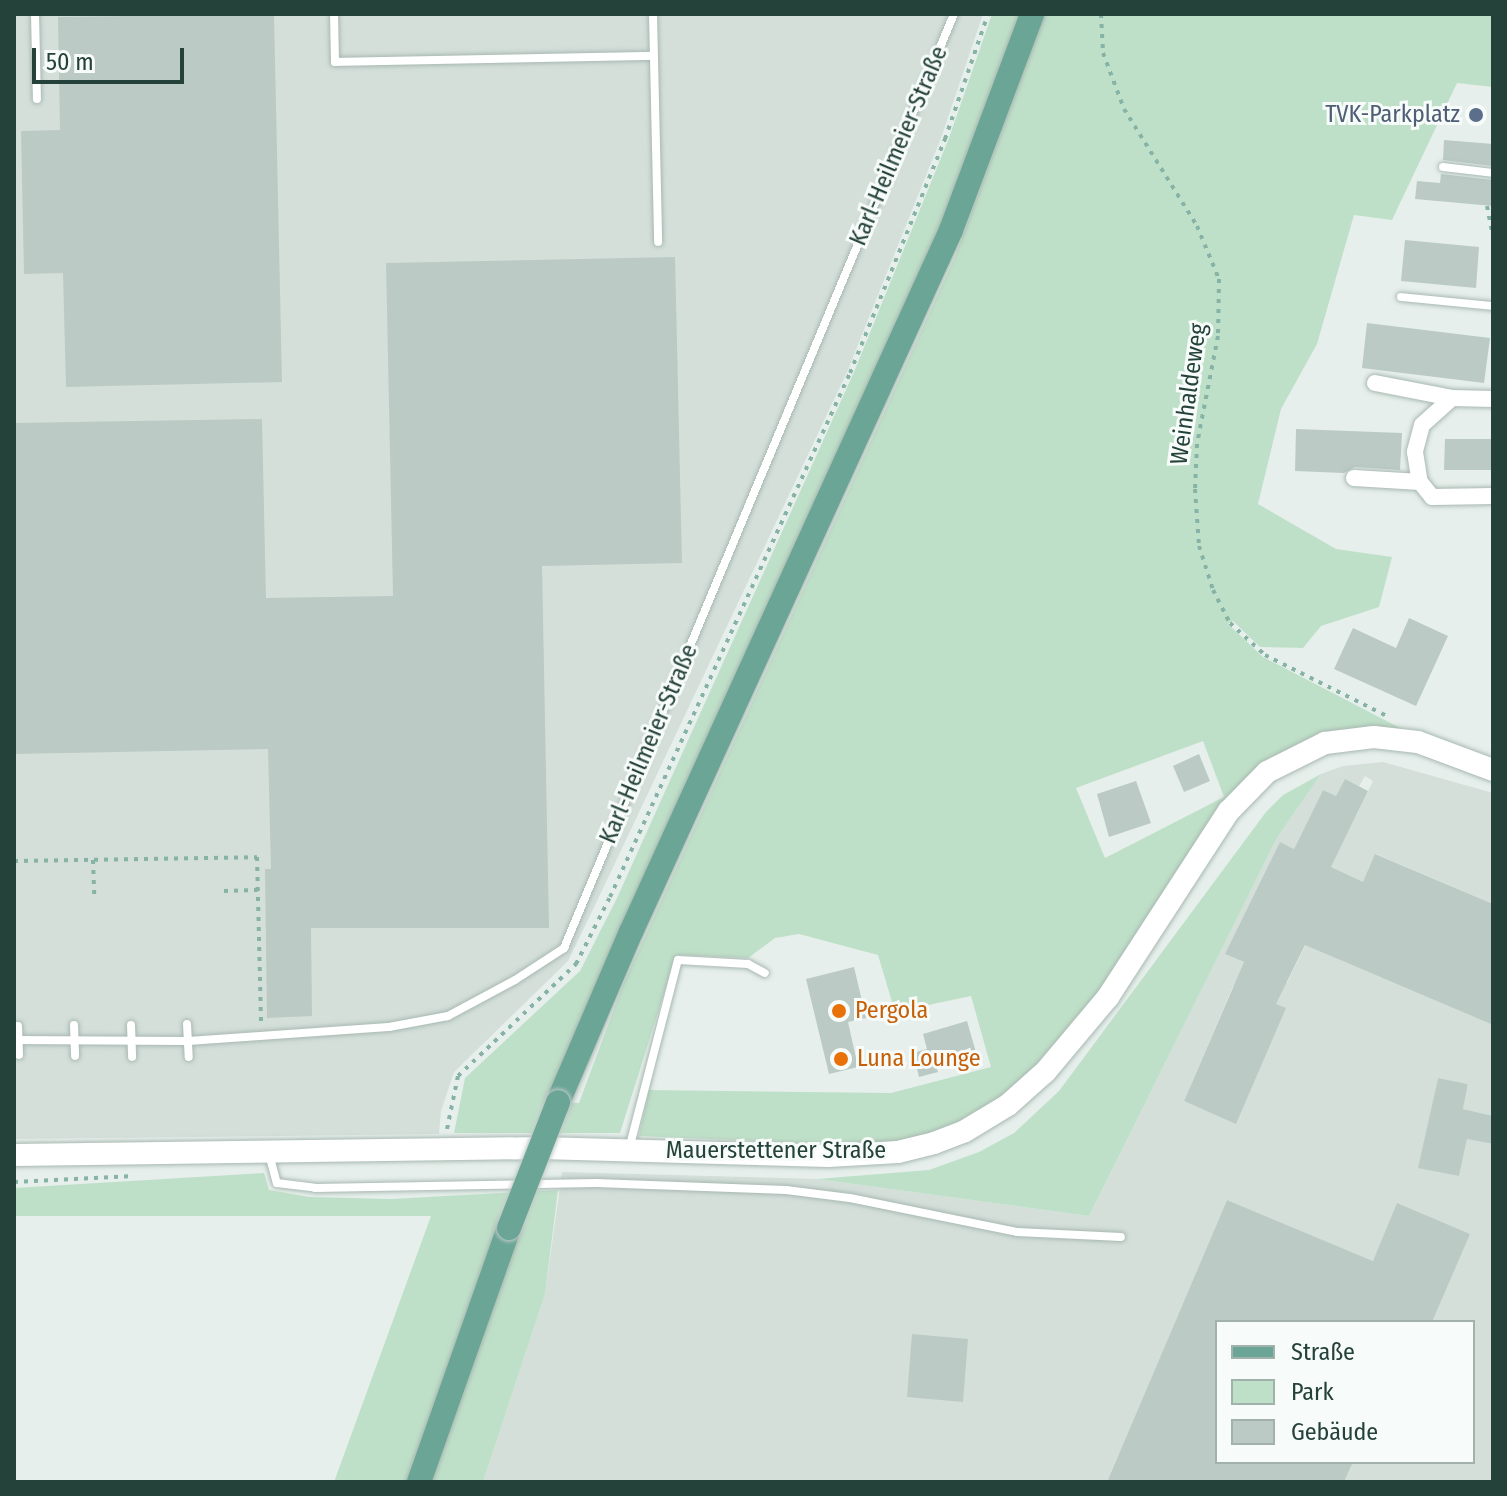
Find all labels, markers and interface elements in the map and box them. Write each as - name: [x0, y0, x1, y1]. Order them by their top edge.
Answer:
- scale bar: [36, 32, 188, 82]
- street label: Karl-Heilmeier-Straße: [844, 42, 954, 250]
- text: 50 m: [46, 48, 94, 76]
- place label: TVK-Parkplatz: [1325, 101, 1460, 129]
- marker: TVK-Parkplatz: [1467, 106, 1485, 124]
- street label: Weinhaldeweg: [1165, 322, 1213, 466]
- street label: Karl-Heilmeier-Straße: [594, 640, 704, 848]
- place label: Pergola: [855, 997, 928, 1025]
- marker: Pergola: [830, 1002, 848, 1020]
- place label: Luna Lounge: [857, 1045, 981, 1073]
- marker: Luna Lounge: [832, 1050, 850, 1068]
- street label: Mauerstettener Straße: [666, 1137, 886, 1165]
- legend: [1215, 1320, 1475, 1464]
- text: Straße: [1291, 1338, 1355, 1366]
- text: Park: [1291, 1378, 1334, 1406]
- text: Gebäude: [1291, 1418, 1378, 1446]

